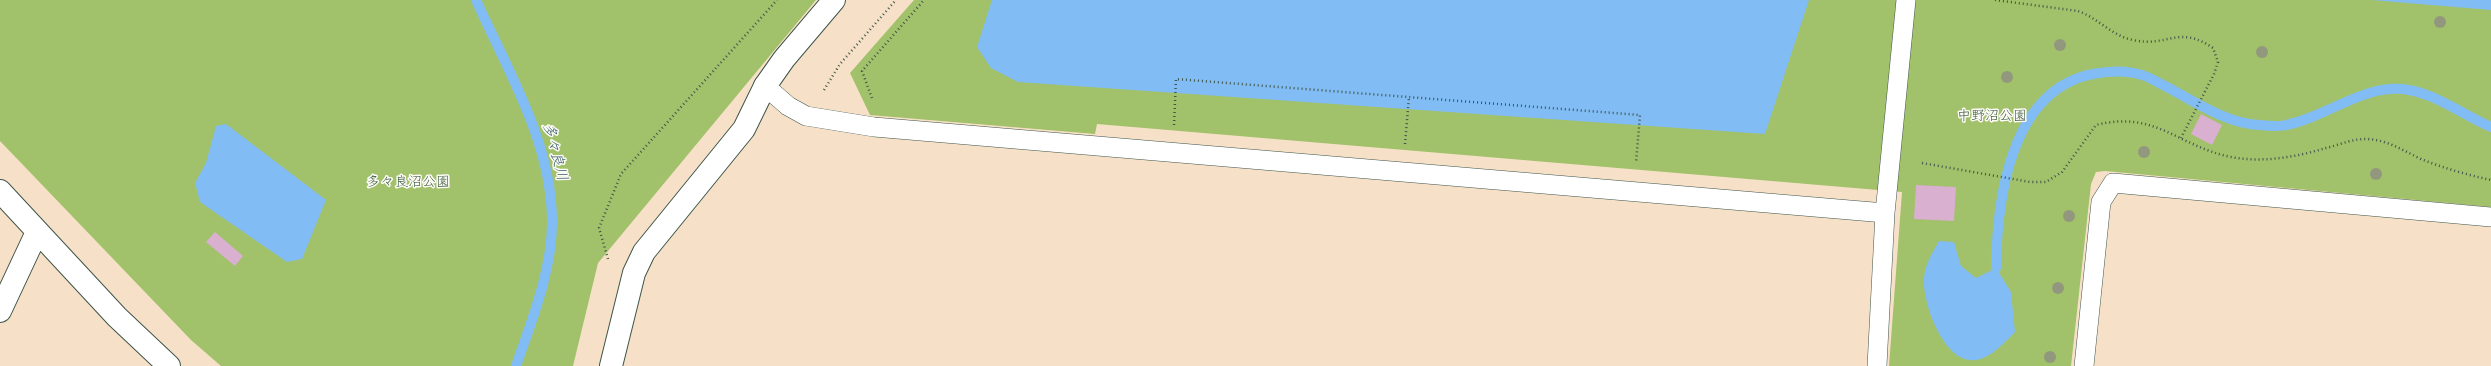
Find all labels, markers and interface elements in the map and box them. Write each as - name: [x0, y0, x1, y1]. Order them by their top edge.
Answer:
- park label: 中野沼公園: [1957, 109, 2027, 125]
- water label: 多々良川: [538, 121, 570, 183]
- park label: 多々良沼公園: [366, 175, 450, 191]

